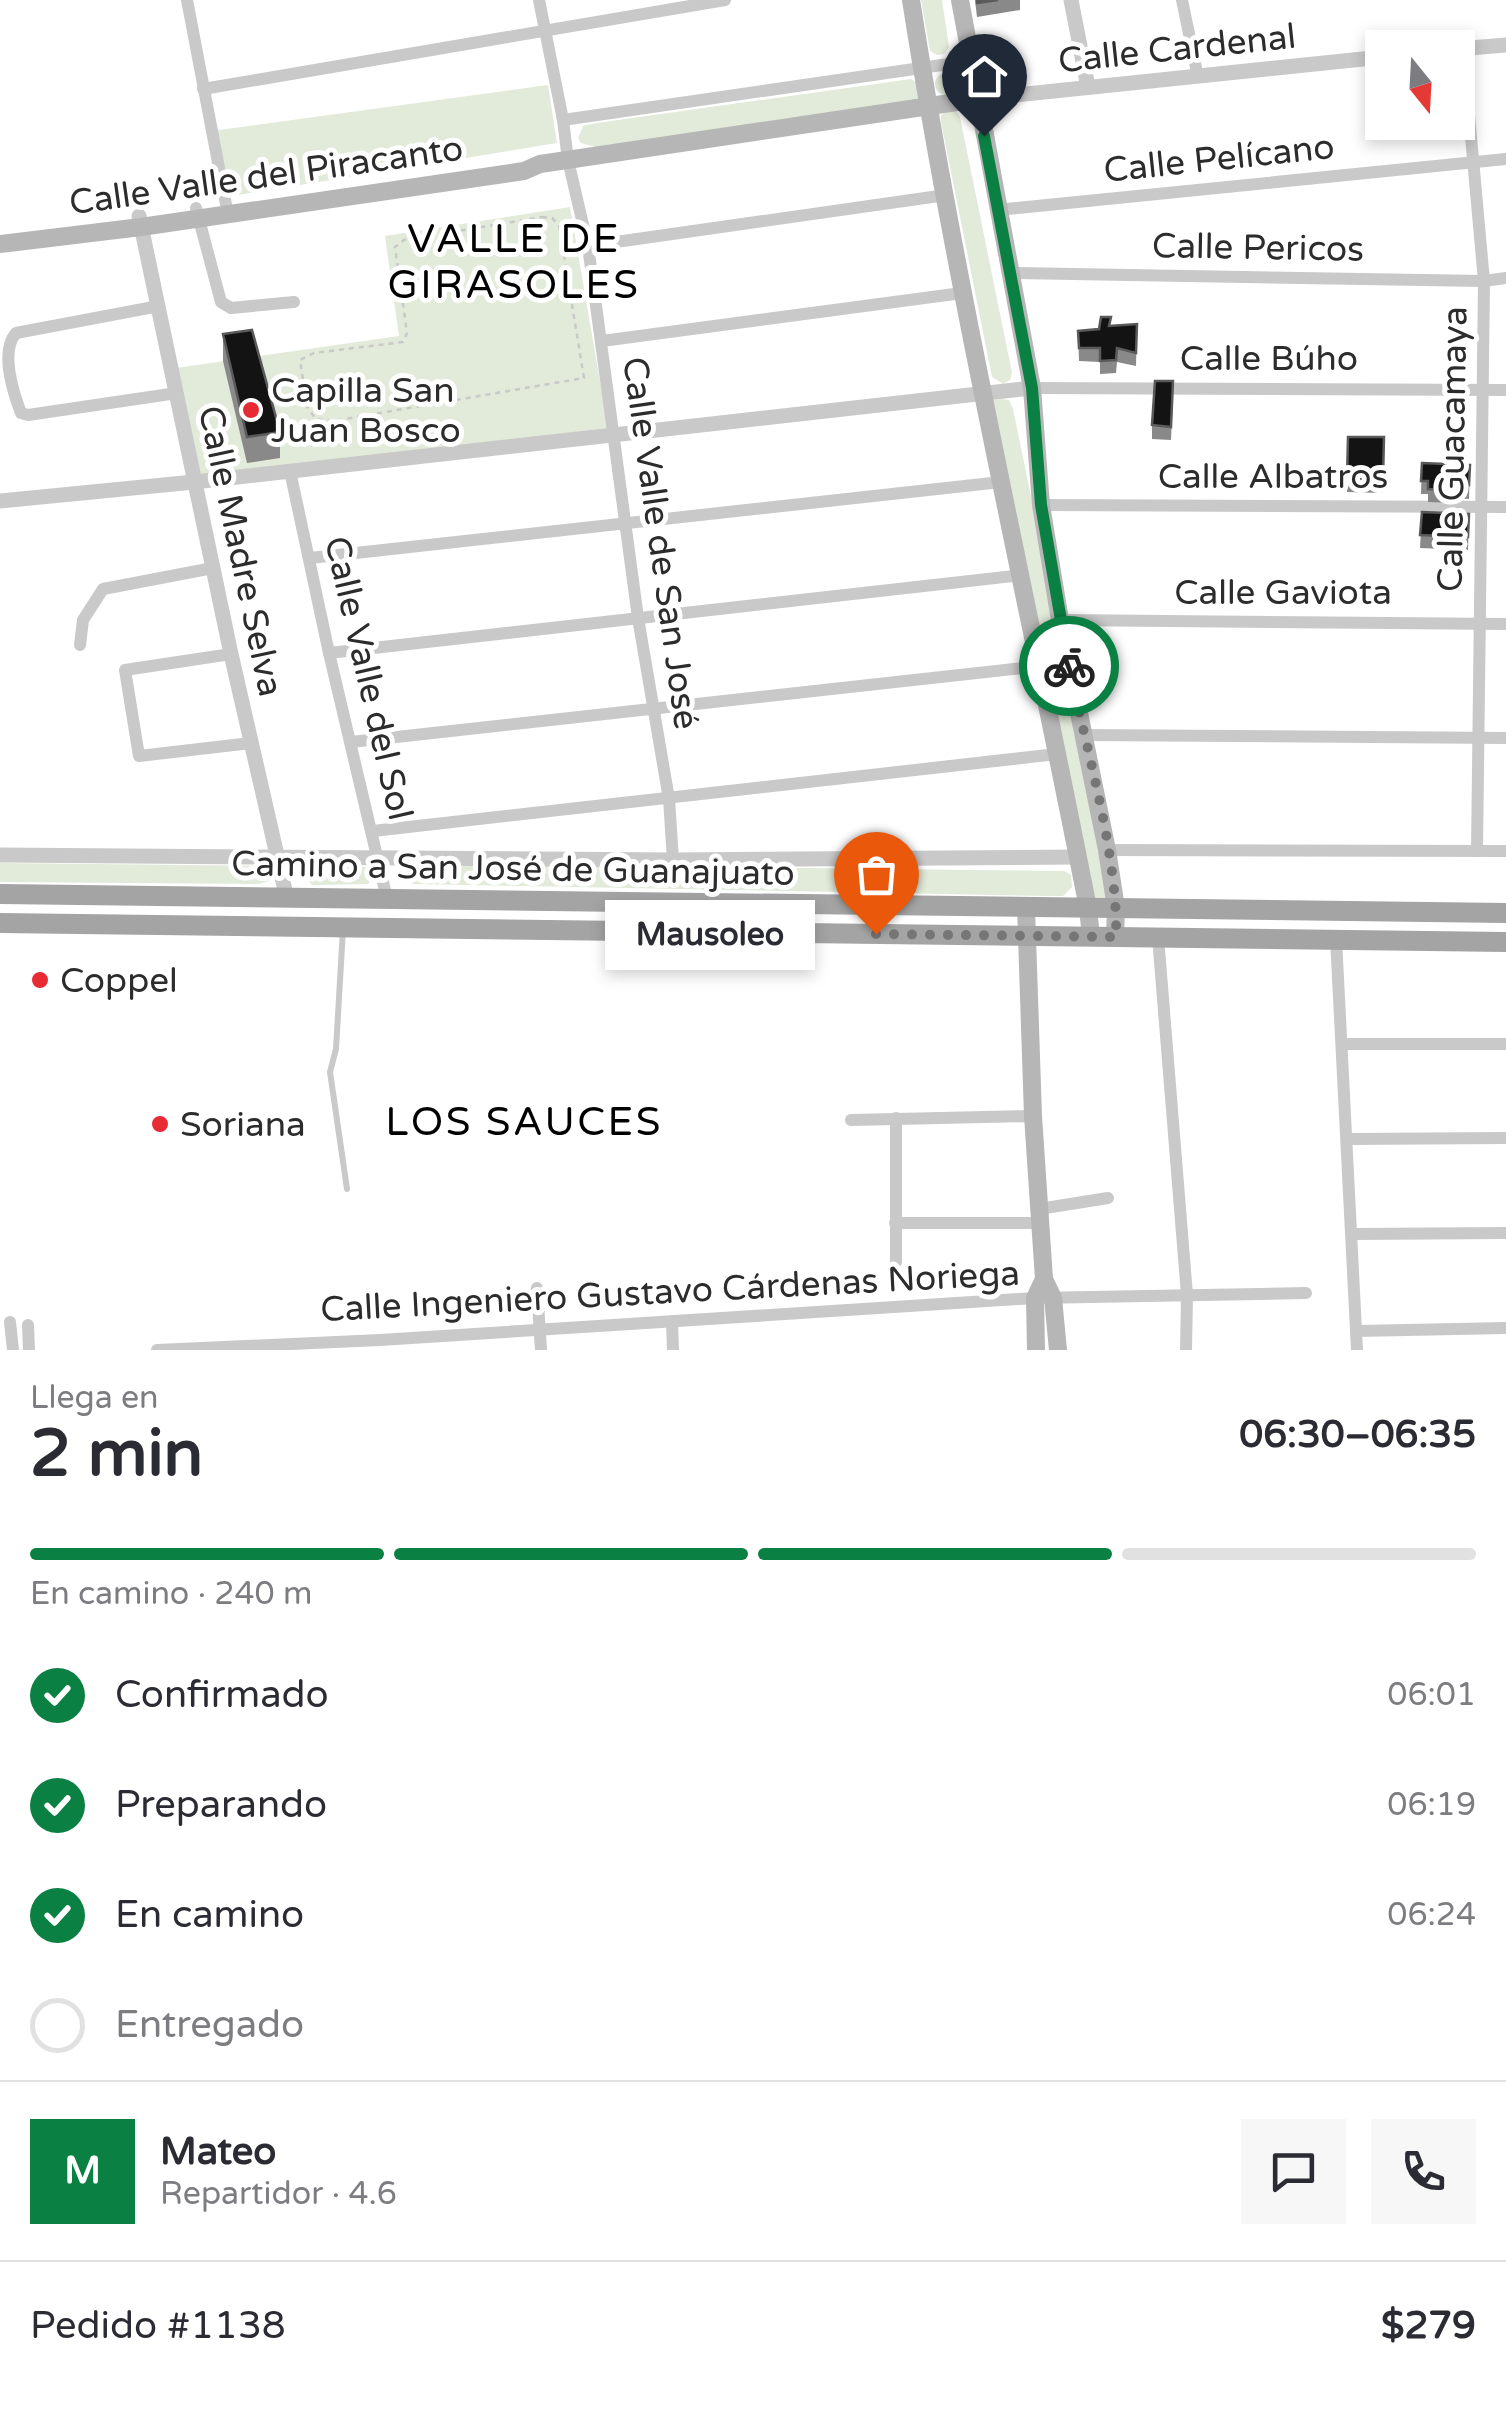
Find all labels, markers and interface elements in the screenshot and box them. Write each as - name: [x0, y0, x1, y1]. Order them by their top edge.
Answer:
- street label: Calle Cardenal: [1056, 16, 1298, 82]
- north arrow: [1365, 30, 1475, 140]
- map controls: [1365, 30, 1475, 140]
- pin: [942, 34, 1027, 137]
- icon: home: [957, 49, 1012, 104]
- street label: Calle Pelícano: [1102, 126, 1336, 192]
- street label: Calle Valle del Piracanto: [67, 128, 466, 224]
- district label: VALLE DE GIRASOLES: [388, 215, 640, 309]
- street label: Calle Pericos: [1152, 225, 1364, 271]
- street label: Calle Guacamaya: [1430, 306, 1476, 592]
- street label: Calle Búho: [1180, 338, 1358, 380]
- street label: Calle Valle de San José: [613, 354, 707, 732]
- place label: Capilla San Juan Bosco: [271, 370, 461, 452]
- marker: Capilla San Juan Bosco: [240, 399, 262, 421]
- street label: Calle Madre Selva: [189, 402, 291, 700]
- street label: Calle Albatros: [1158, 456, 1388, 498]
- street label: Calle Valle del Sol: [315, 532, 421, 824]
- street label: Calle Gaviota: [1174, 572, 1392, 614]
- courier: [1019, 616, 1119, 716]
- icon: bike: [1042, 639, 1097, 694]
- pin: [834, 832, 919, 935]
- street label: Camino a San José de Guanajuato: [231, 843, 795, 895]
- icon: bag: [849, 847, 904, 902]
- callout: Mausoleo: [606, 899, 816, 969]
- text: Mausoleo: [636, 916, 784, 954]
- place label: Coppel: [60, 960, 178, 1002]
- marker: Coppel: [29, 969, 51, 991]
- district label: LOS SAUCES: [385, 1098, 663, 1146]
- place label: Soriana: [180, 1104, 306, 1146]
- marker: Soriana: [149, 1113, 171, 1135]
- street label: Calle Ingeniero Gustavo Cárdenas Noriega: [319, 1253, 1021, 1331]
- text: Llega en: [30, 1379, 159, 1417]
- text: 06:30–06:35: [1239, 1412, 1476, 1458]
- text: 2 min: [30, 1415, 203, 1494]
- text: En camino · 240 m: [30, 1575, 312, 1613]
- icon: check: [30, 1668, 85, 1723]
- text: Confirmado: [115, 1672, 329, 1718]
- text: 06:01: [1387, 1676, 1476, 1714]
- icon: check: [30, 1778, 85, 1833]
- text: Preparando: [115, 1782, 327, 1828]
- text: 06:19: [1387, 1786, 1476, 1824]
- icon: check: [30, 1888, 85, 1943]
- text: En camino: [115, 1892, 304, 1938]
- text: 06:24: [1387, 1896, 1476, 1934]
- text: Entregado: [115, 2002, 304, 2048]
- button: chat: [1241, 2119, 1346, 2224]
- button: phone: [1371, 2119, 1476, 2224]
- text: Mateo: [160, 2129, 276, 2175]
- text: M: [64, 2148, 101, 2194]
- text: Repartidor · 4.6: [160, 2175, 397, 2213]
- text: Pedido #1138: [30, 2303, 286, 2349]
- text: $279: [1381, 2303, 1476, 2349]

